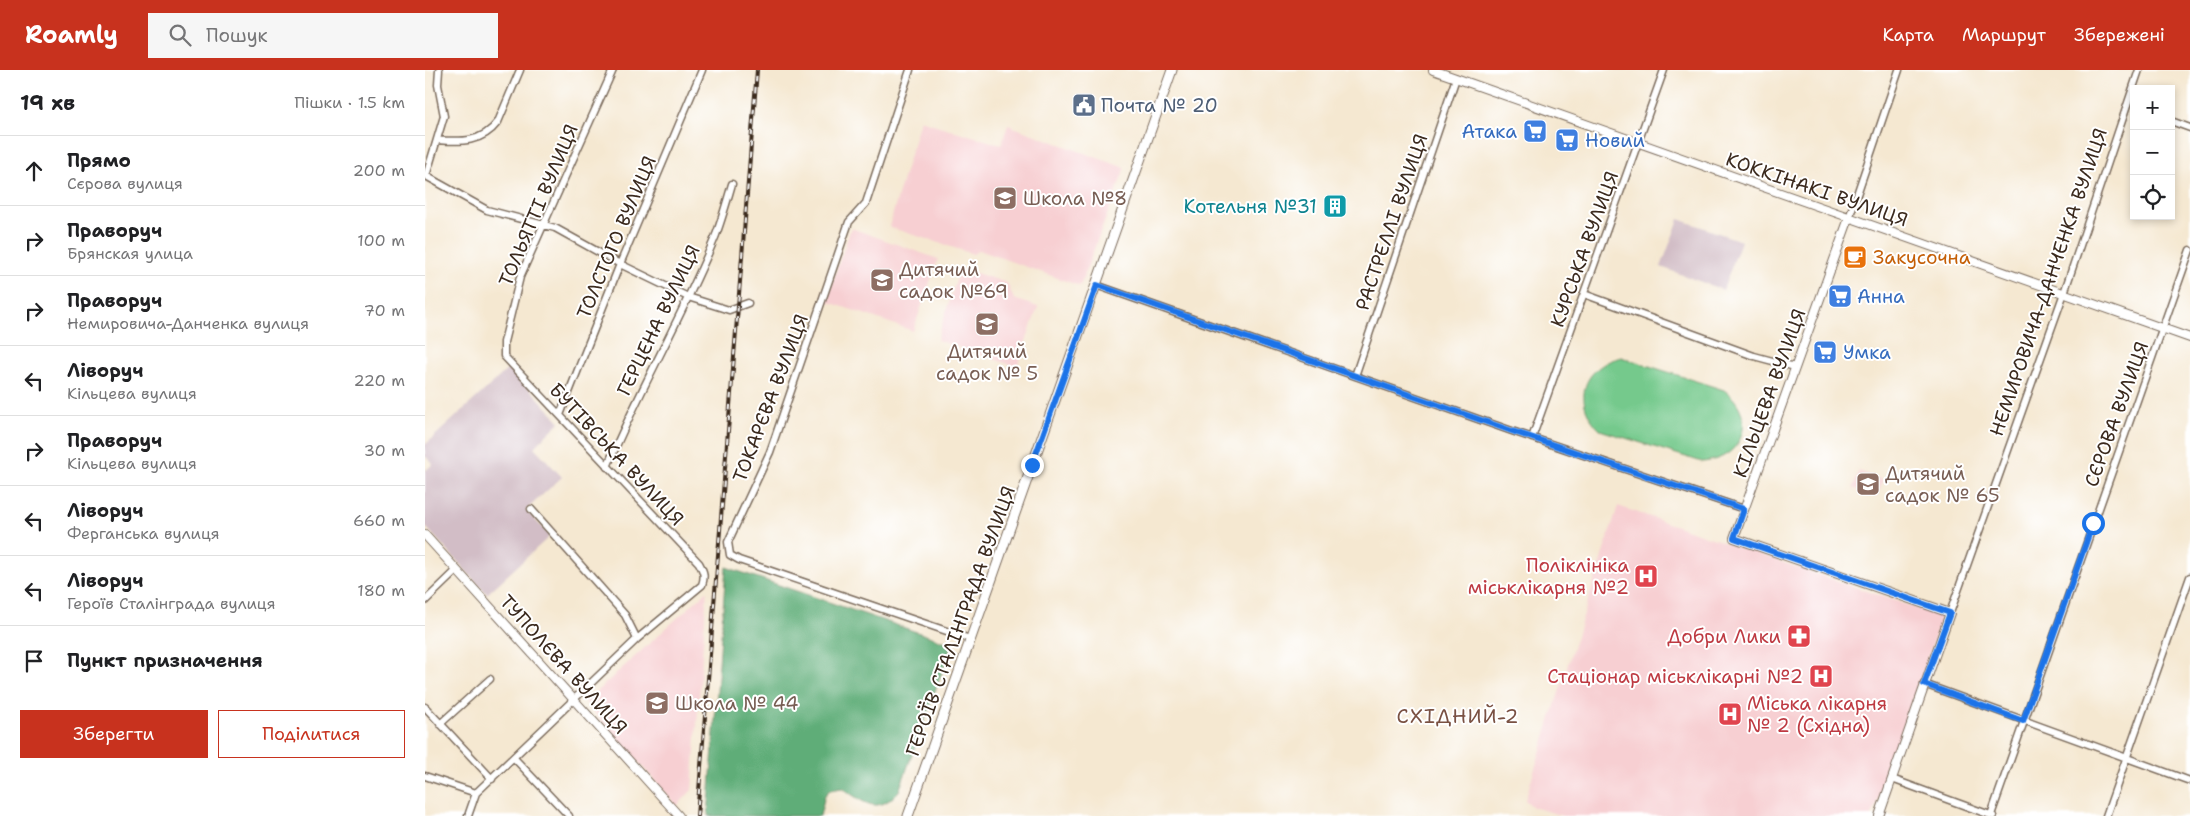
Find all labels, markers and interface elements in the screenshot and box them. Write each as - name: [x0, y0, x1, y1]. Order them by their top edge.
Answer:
- search box: [148, 13, 498, 58]
- text: Roamly: [25, 19, 118, 51]
- icon: search: [166, 21, 194, 49]
- text: Пошук: [206, 23, 268, 48]
- text: Карта: [1882, 23, 1934, 47]
- text: Маршрут: [1962, 23, 2046, 47]
- text: Збережені: [2074, 23, 2165, 47]
- map controls: [2130, 85, 2175, 220]
- button: +: [2130, 85, 2175, 130]
- text: 19 хв: [20, 89, 75, 117]
- text: Пішки · 1.5 km: [295, 92, 405, 113]
- public building icon: Почта № 20: [1071, 92, 1097, 118]
- place label: Почта № 20: [1101, 93, 1218, 118]
- supermarket icon: Атака: [1522, 118, 1548, 144]
- place label: Атака: [1461, 119, 1517, 144]
- street label: ТОЛЬЯТТІ ВУЛИЦЯ: [493, 120, 584, 290]
- street label: НЕМИРОВИЧА-ДАНЧЕНКА ВУЛИЦЯ: [1984, 125, 2113, 439]
- supermarket icon: Новий: [1554, 127, 1580, 153]
- place label: Новий: [1585, 128, 1645, 153]
- button: −: [2130, 130, 2175, 175]
- street label: РАСТРЕЛЛІ ВУЛИЦЯ: [1350, 131, 1433, 314]
- street label: КОККІНАКІ ВУЛИЦЯ: [1723, 147, 1911, 232]
- text: Прямо: [67, 148, 131, 173]
- street label: ТОЛСТОГО ВУЛИЦЯ: [571, 152, 662, 322]
- icon: ahead: [20, 157, 48, 185]
- text: 200 m: [353, 160, 405, 181]
- street label: КУРСЬКА ВУЛИЦЯ: [1545, 168, 1624, 330]
- text: Сєрова вулиця: [67, 173, 183, 194]
- button: locate: [2130, 175, 2175, 220]
- school or university icon: Школа №8: [992, 185, 1018, 211]
- place label: Школа №8: [1023, 186, 1127, 211]
- building icon: Котельня №31: [1322, 193, 1348, 219]
- place label: Котельня №31: [1184, 194, 1317, 219]
- text: Праворуч: [67, 218, 162, 243]
- icon: right: [20, 227, 48, 255]
- text: 100 m: [357, 230, 405, 251]
- street label: ГЕРЦЕНА ВУЛИЦЯ: [611, 241, 706, 400]
- text: Брянская улица: [67, 243, 193, 264]
- cafe icon: Закусочна: [1842, 244, 1868, 270]
- place label: Закусочна: [1873, 245, 1971, 270]
- place label: Дитячий садок №69: [899, 257, 1008, 304]
- school or university icon: Дитячий садок №69: [869, 267, 895, 293]
- supermarket icon: Анна: [1827, 283, 1853, 309]
- place label: Анна: [1857, 284, 1905, 309]
- text: Праворуч: [67, 288, 162, 313]
- icon: right: [20, 297, 48, 325]
- text: 70 m: [364, 300, 405, 321]
- street label: КІЛЬЦЕВА ВУЛИЦЯ: [1727, 305, 1812, 481]
- street label: ТОКАРЄВА ВУЛИЦЯ: [727, 311, 814, 486]
- school or university icon: Дитячий садок № 5: [974, 311, 1000, 337]
- text: Немировича-Данченка вулиця: [67, 313, 309, 334]
- street label: СЄРОВА ВУЛИЦЯ: [2079, 338, 2154, 490]
- place label: Дитячий садок № 5: [936, 339, 1038, 386]
- supermarket icon: Умка: [1812, 339, 1838, 365]
- place label: Умка: [1843, 340, 1891, 365]
- text: Ліворуч: [67, 358, 143, 383]
- icon: left: [20, 367, 48, 395]
- text: 220 m: [353, 370, 405, 391]
- street label: БУТІВСЬКА ВУЛИЦЯ: [544, 378, 689, 531]
- text: Кільцева вулиця: [67, 383, 197, 404]
- text: Праворуч: [67, 428, 162, 453]
- icon: right: [20, 437, 48, 465]
- text: 30 m: [364, 440, 405, 461]
- text: Кільцева вулиця: [67, 453, 197, 474]
- route end: [1021, 454, 1044, 477]
- place label: Дитячий садок № 65: [1885, 461, 2000, 508]
- school or university icon: Дитячий садок № 65: [1855, 471, 1881, 497]
- street label: ГЕРОЇВ СТАЛІНГРАДА ВУЛИЦЯ: [900, 483, 1021, 760]
- text: Ліворуч: [67, 498, 143, 523]
- icon: left: [20, 507, 48, 535]
- text: 660 m: [353, 510, 405, 531]
- route start: [2082, 512, 2105, 535]
- text: Ферганська вулиця: [67, 523, 220, 544]
- place label: Поліклініка міськлікарня №2: [1468, 553, 1629, 600]
- hospital icon: Поліклініка міськлікарня №2: [1633, 563, 1659, 589]
- text: Ліворуч: [67, 568, 143, 593]
- icon: left: [20, 577, 48, 605]
- text: 180 m: [357, 580, 405, 601]
- street label: ТУПОЛЄВА ВУЛИЦЯ: [494, 589, 633, 739]
- text: Героїв Сталінграда вулиця: [67, 593, 276, 614]
- pharmacy icon: Добри Лики: [1786, 623, 1812, 649]
- place label: Добри Лики: [1667, 624, 1781, 649]
- icon: arrive: [20, 647, 48, 675]
- text: Пункт призначення: [67, 648, 263, 673]
- hospital icon: Стаціонар міськлікарні №2: [1808, 663, 1834, 689]
- place label: Стаціонар міськлікарні №2: [1547, 664, 1803, 689]
- school or university icon: Школа № 44: [644, 690, 670, 716]
- place label: Школа № 44: [675, 691, 799, 716]
- place label: Міська лікарня № 2 (Східна): [1747, 691, 1887, 738]
- hospital icon: Міська лікарня № 2 (Східна): [1717, 701, 1743, 727]
- district label: СХІДНИЙ-2: [1397, 703, 1519, 729]
- button: Зберегти: [20, 710, 208, 758]
- button: Поділитися: [218, 710, 405, 758]

